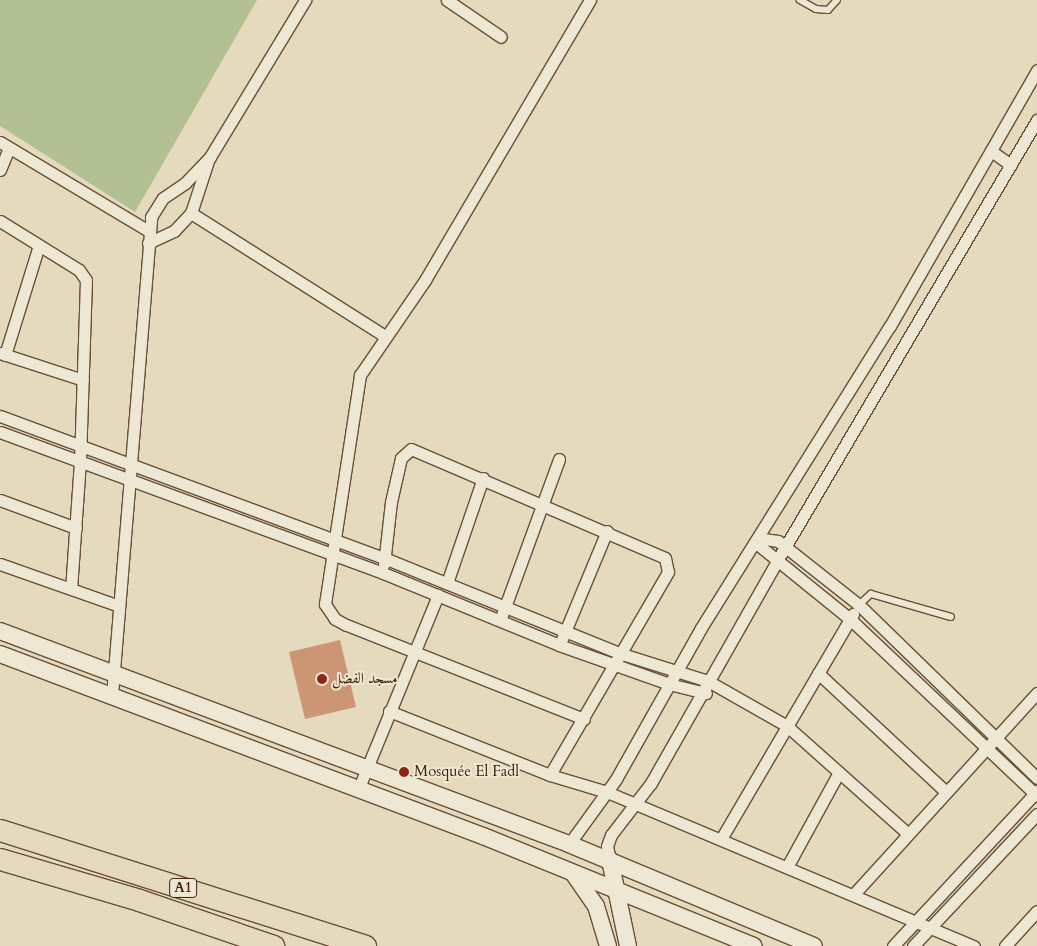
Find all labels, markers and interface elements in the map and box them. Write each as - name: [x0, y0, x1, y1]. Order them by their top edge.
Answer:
- place label: مسجد الفضل: [332, 670, 397, 688]
- marker: مسجد الفضل: [316, 673, 328, 685]
- place label: Mosquée El Fadl: [414, 763, 519, 781]
- marker: Mosquée El Fadl: [398, 766, 410, 778]
- road number: A1: [168, 876, 198, 900]

